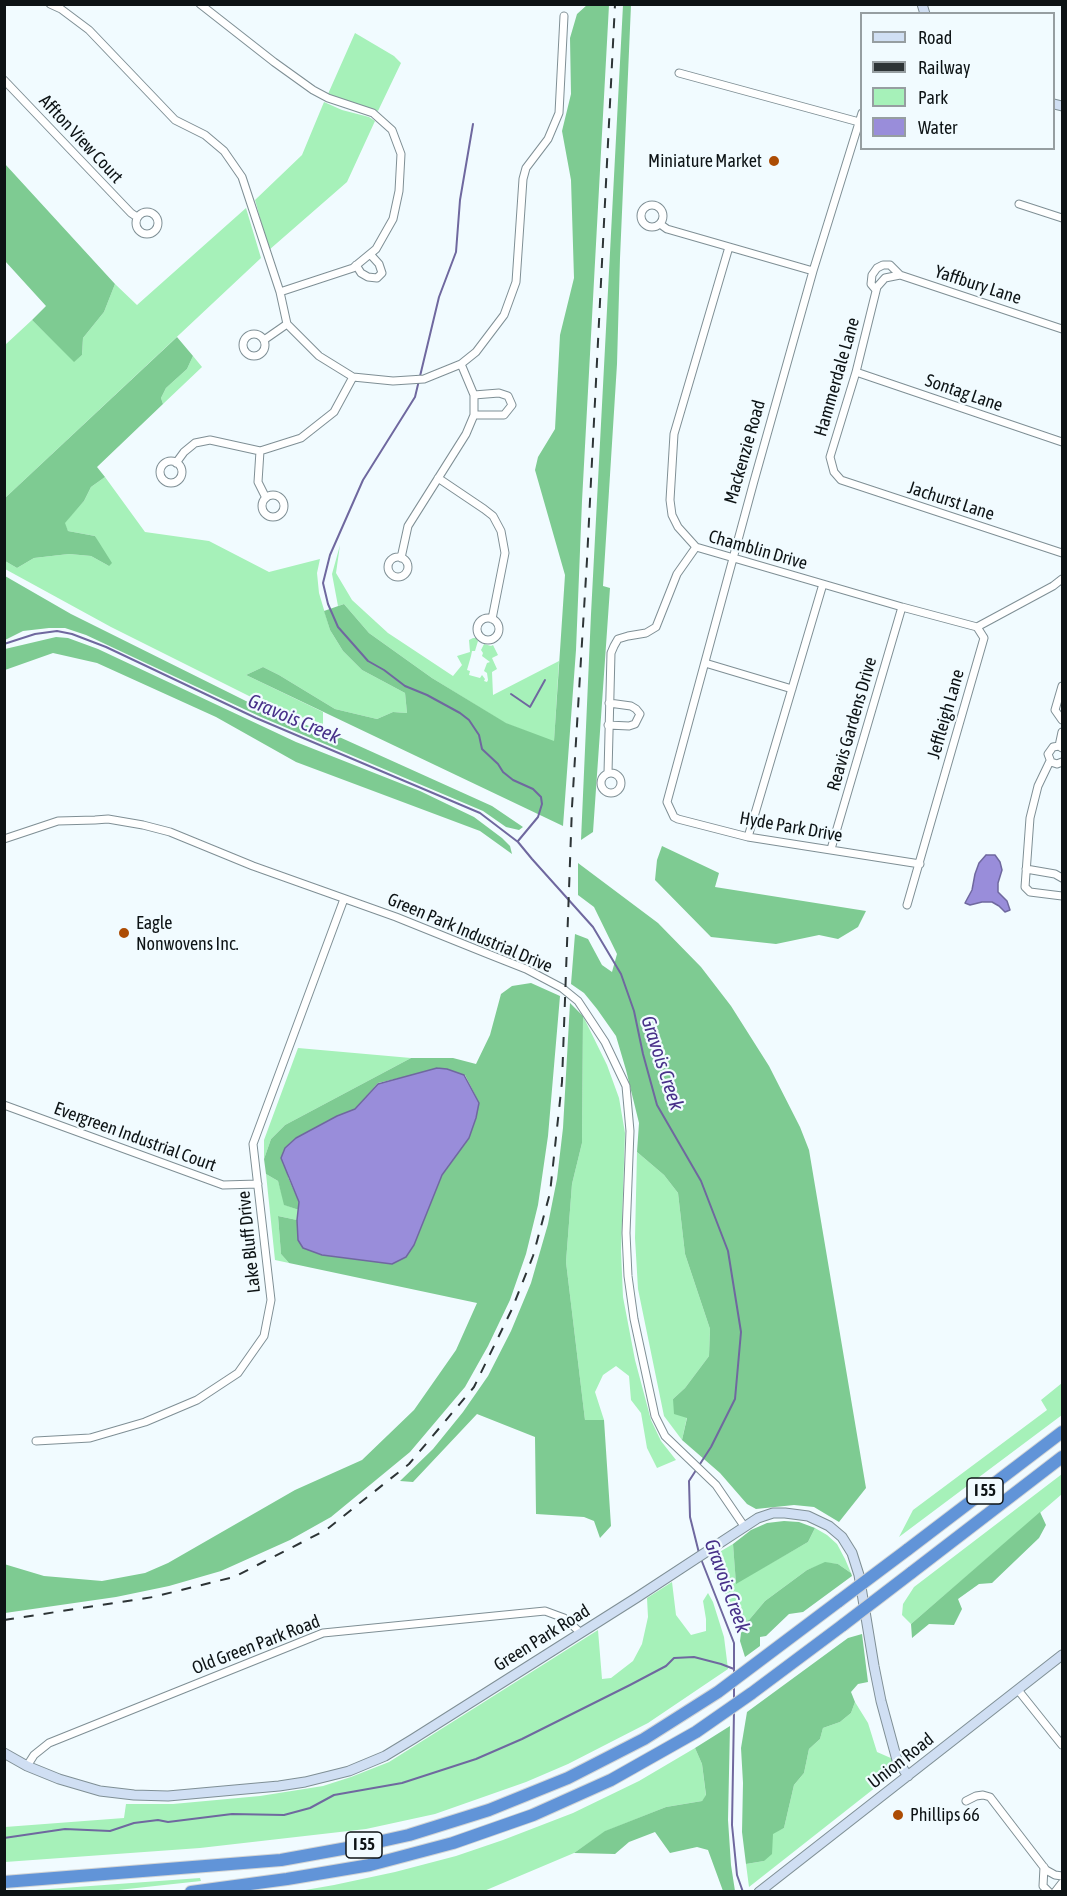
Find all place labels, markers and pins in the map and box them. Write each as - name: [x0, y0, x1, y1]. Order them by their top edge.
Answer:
- place label: Miniature Market: [648, 150, 762, 172]
- marker: Miniature Market: [767, 154, 781, 168]
- place label: Eagle Nonwovens Inc.: [136, 912, 239, 954]
- marker: Eagle Nonwovens Inc.: [117, 926, 131, 940]
- place label: Phillips 66: [910, 1804, 980, 1826]
- marker: Phillips 66: [891, 1808, 905, 1822]

